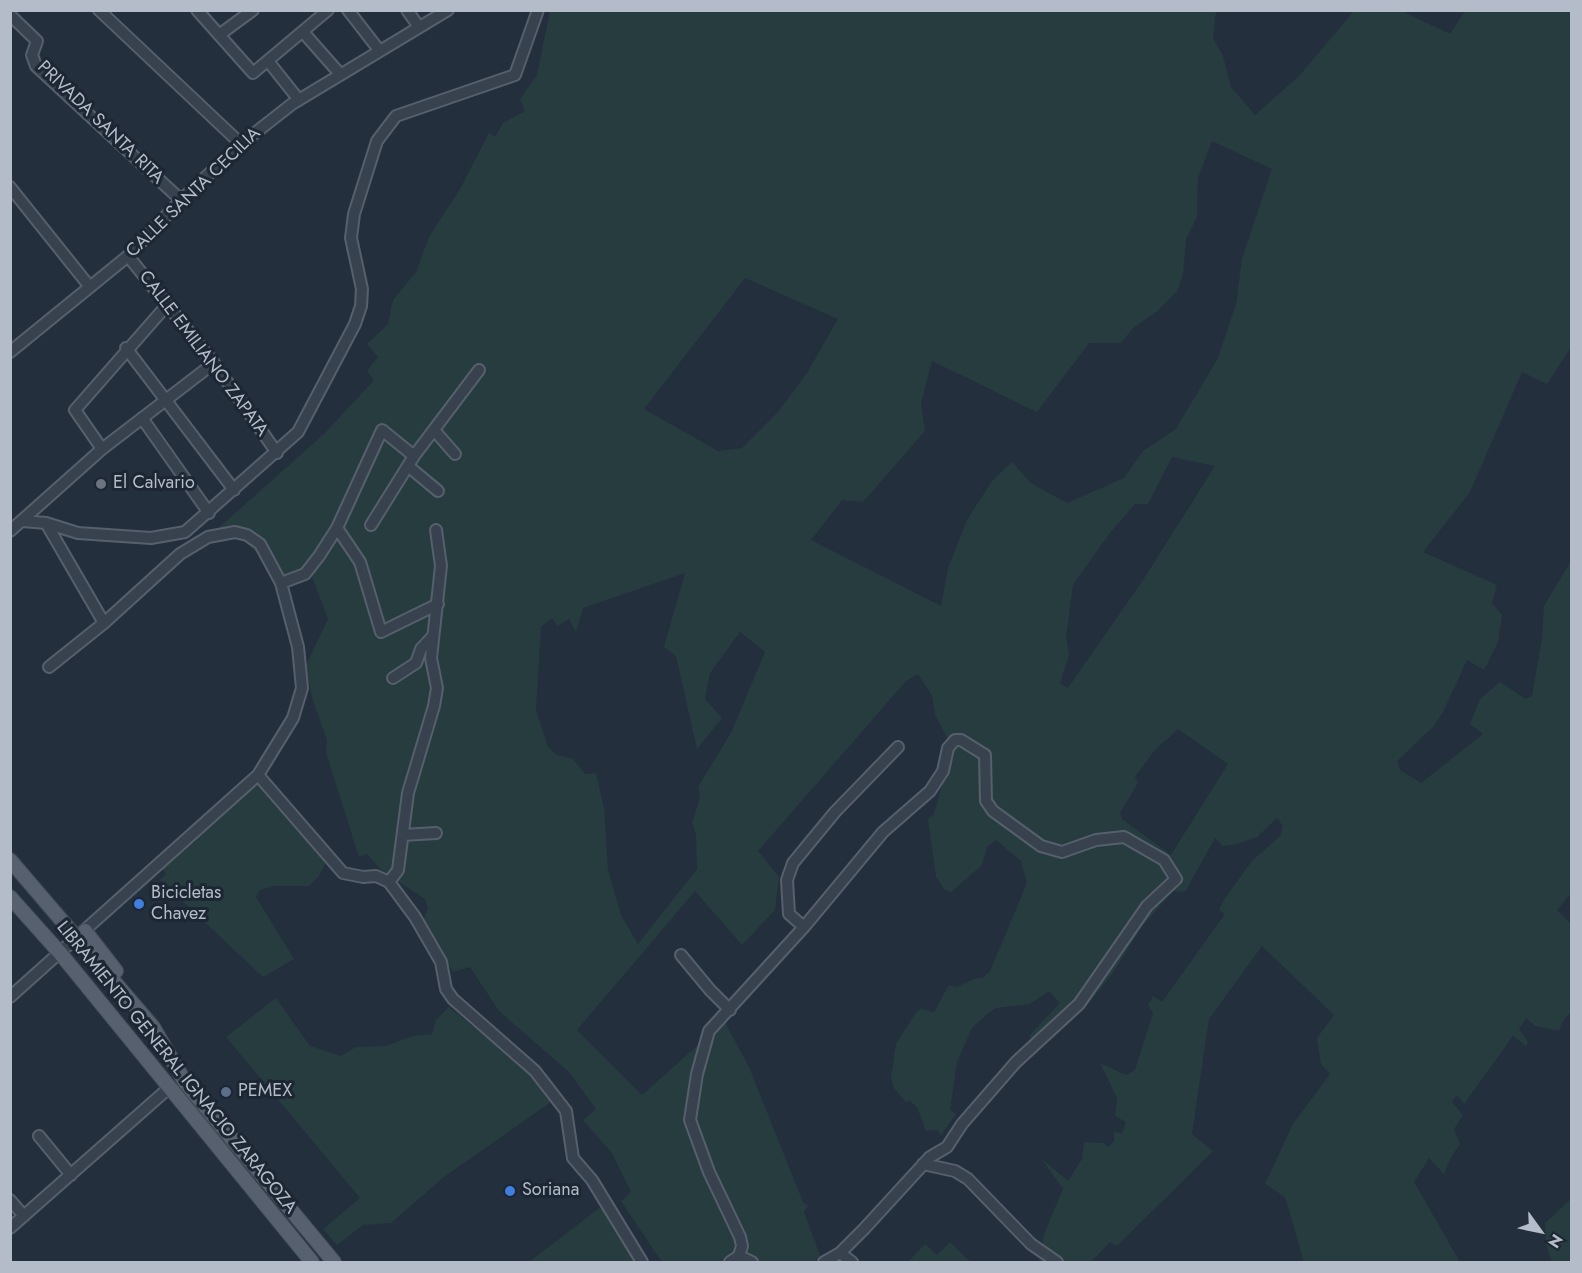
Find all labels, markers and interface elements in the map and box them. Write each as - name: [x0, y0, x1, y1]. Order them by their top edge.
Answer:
- street label: PRIVADA SANTA RITA: [32, 57, 168, 189]
- street label: CALLE SANTA CECILIA: [122, 123, 266, 263]
- street label: CALLE EMILIANO ZAPATA: [134, 267, 272, 441]
- place label: El Calvario: [113, 473, 195, 495]
- marker: El Calvario: [94, 477, 108, 491]
- place label: Bicicletas Chavez: [151, 883, 221, 926]
- marker: Bicicletas Chavez: [132, 897, 146, 911]
- street label: LIBRAMIENTO GENERAL IGNACIO ZARAGOZA: [51, 917, 301, 1219]
- place label: PEMEX: [238, 1081, 292, 1103]
- marker: PEMEX: [219, 1085, 233, 1099]
- place label: Soriana: [522, 1180, 579, 1202]
- marker: Soriana: [503, 1184, 517, 1198]
- north arrow: [1510, 1201, 1570, 1261]
- text: N: [1542, 1229, 1569, 1253]

